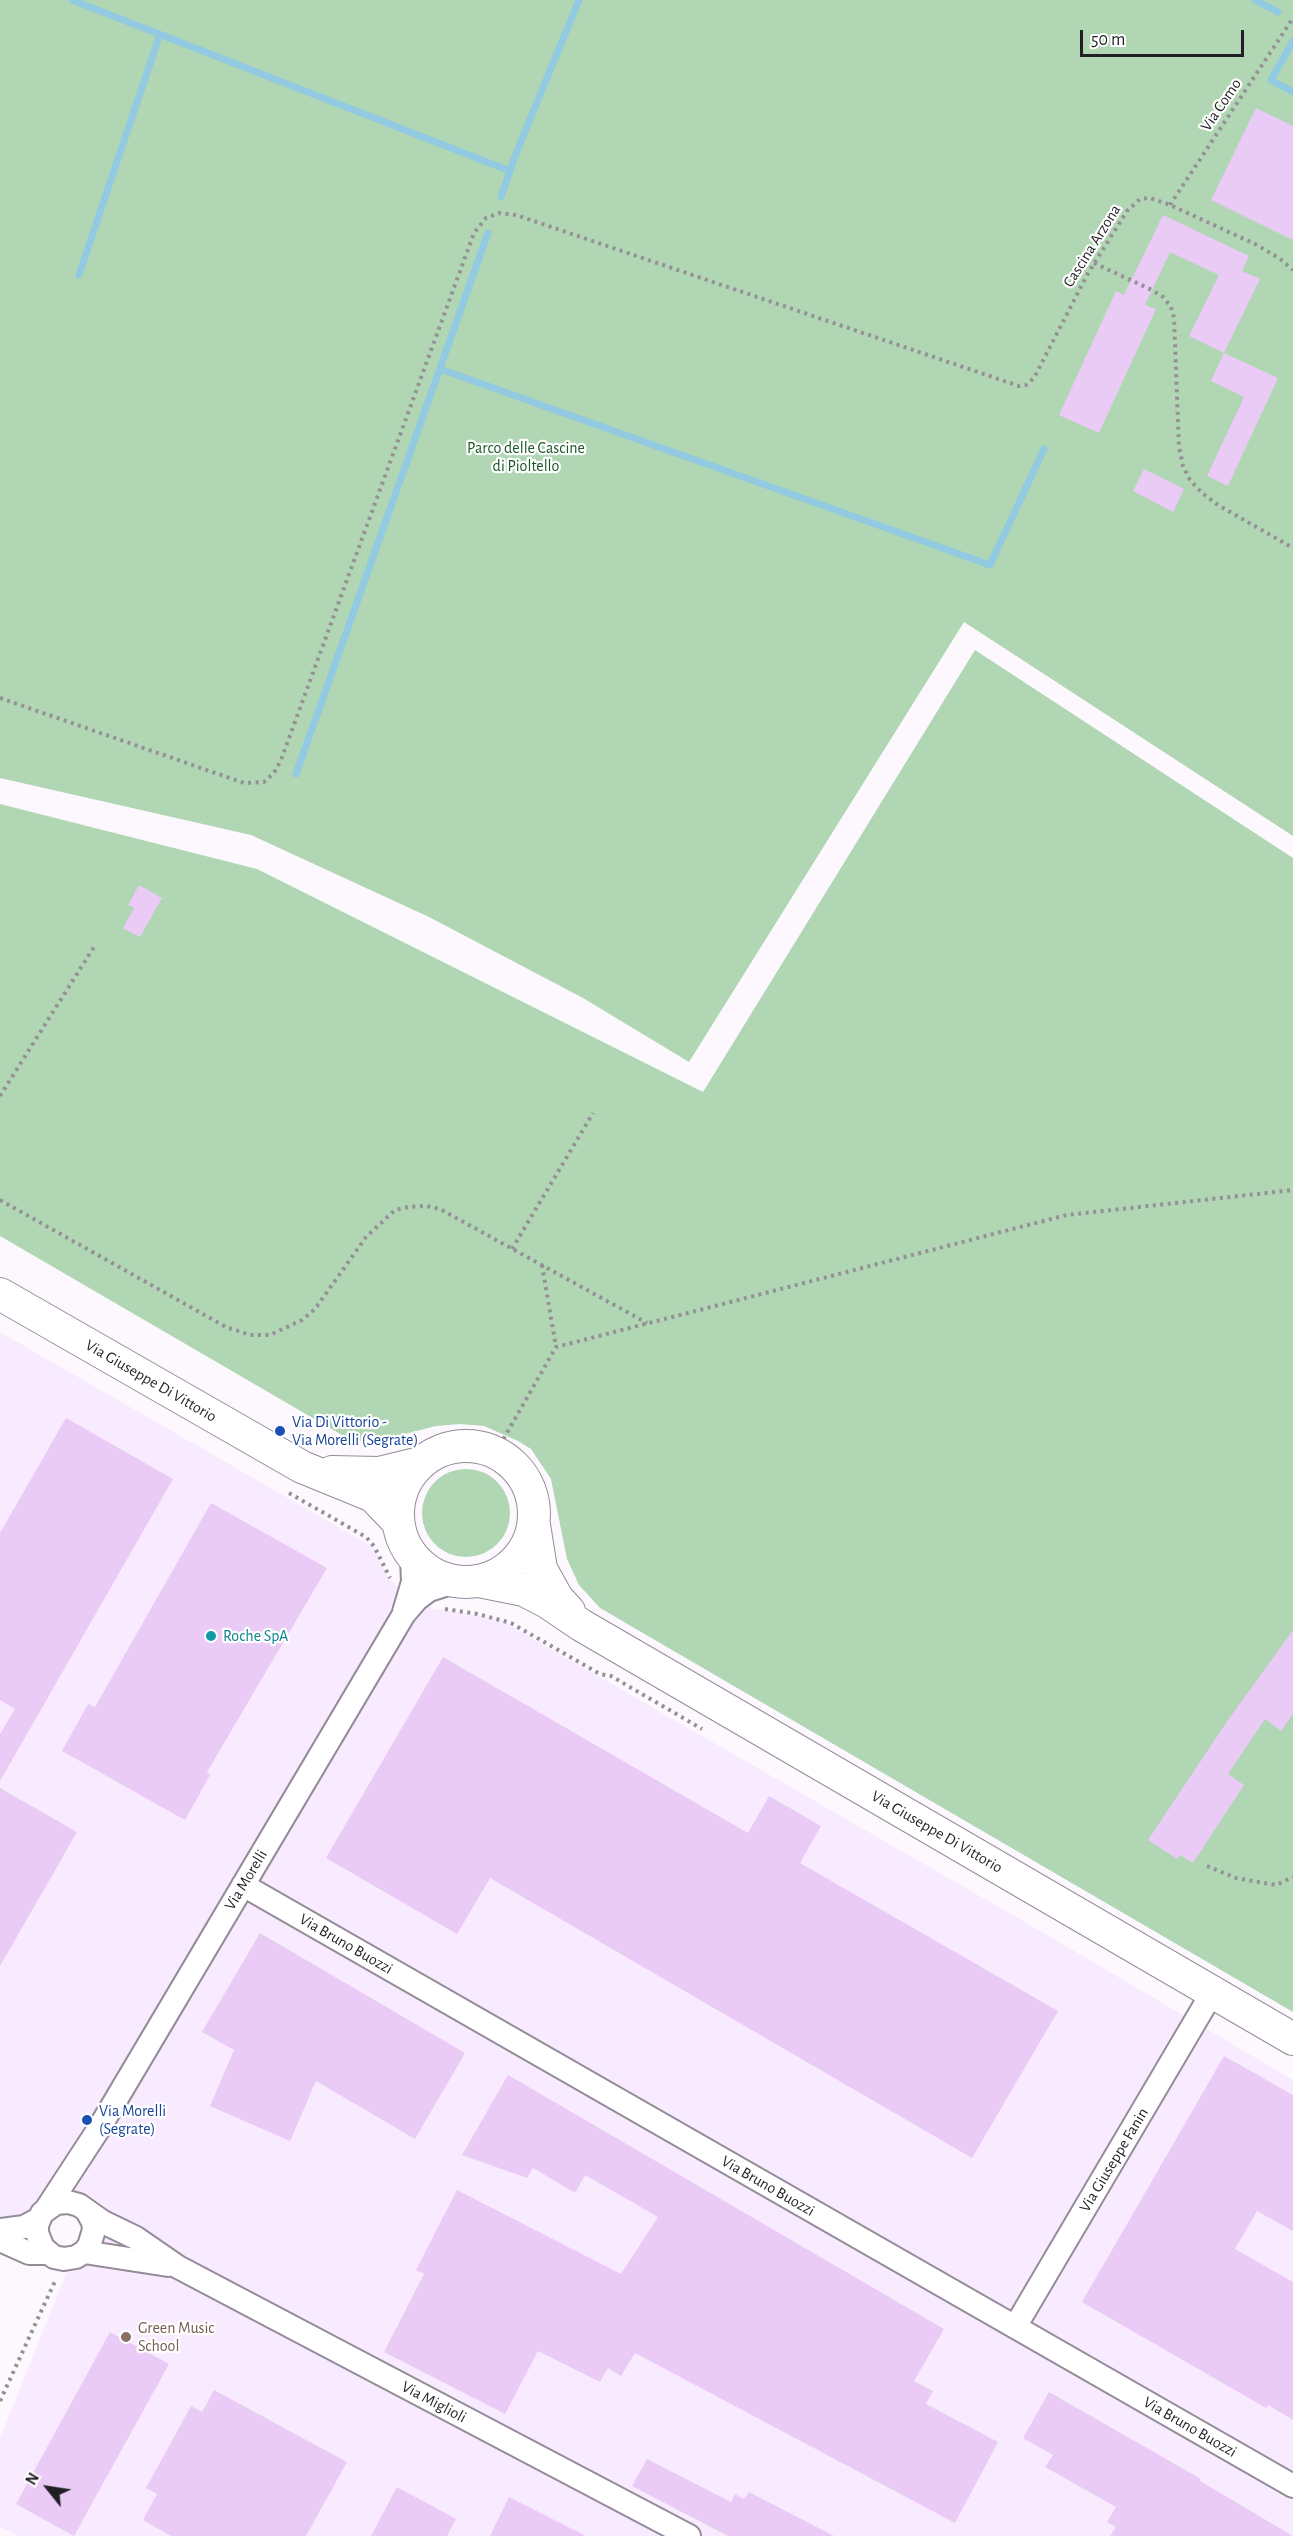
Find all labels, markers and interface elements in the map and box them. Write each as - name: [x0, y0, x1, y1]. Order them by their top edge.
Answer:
- scale bar: [1083, 18, 1246, 56]
- text: 50 m: [1091, 31, 1125, 49]
- street label: Via Como: [1196, 75, 1246, 135]
- street label: Cascina Arzona: [1059, 201, 1125, 291]
- park label: Parco delle Cascine di Pioltello: [467, 438, 585, 476]
- street label: Via Giuseppe Di Vittorio: [82, 1336, 220, 1426]
- place label: Via Di Vittorio - Via Morelli (Segrate): [292, 1412, 418, 1450]
- marker: Via Di Vittorio - Via Morelli (Segrate): [273, 1424, 287, 1438]
- place label: Roche SpA: [223, 1626, 288, 1646]
- marker: Roche SpA: [204, 1629, 218, 1643]
- street label: Via Giuseppe Di Vittorio: [868, 1787, 1006, 1877]
- street label: Via Morelli: [220, 1846, 272, 1914]
- street label: Via Bruno Buozzi: [296, 1910, 396, 1978]
- place label: Via Morelli (Segrate): [99, 2101, 166, 2139]
- street label: Via Giuseppe Fanin: [1075, 2104, 1153, 2216]
- marker: Via Morelli (Segrate): [80, 2113, 94, 2127]
- street label: Via Bruno Buozzi: [718, 2152, 818, 2220]
- place label: Green Music School: [138, 2318, 214, 2356]
- marker: Green Music School: [119, 2330, 133, 2344]
- street label: Via Miglioli: [398, 2377, 470, 2427]
- street label: Via Bruno Buozzi: [1140, 2393, 1240, 2461]
- north arrow: [18, 2458, 78, 2518]
- text: N: [23, 2470, 42, 2488]

